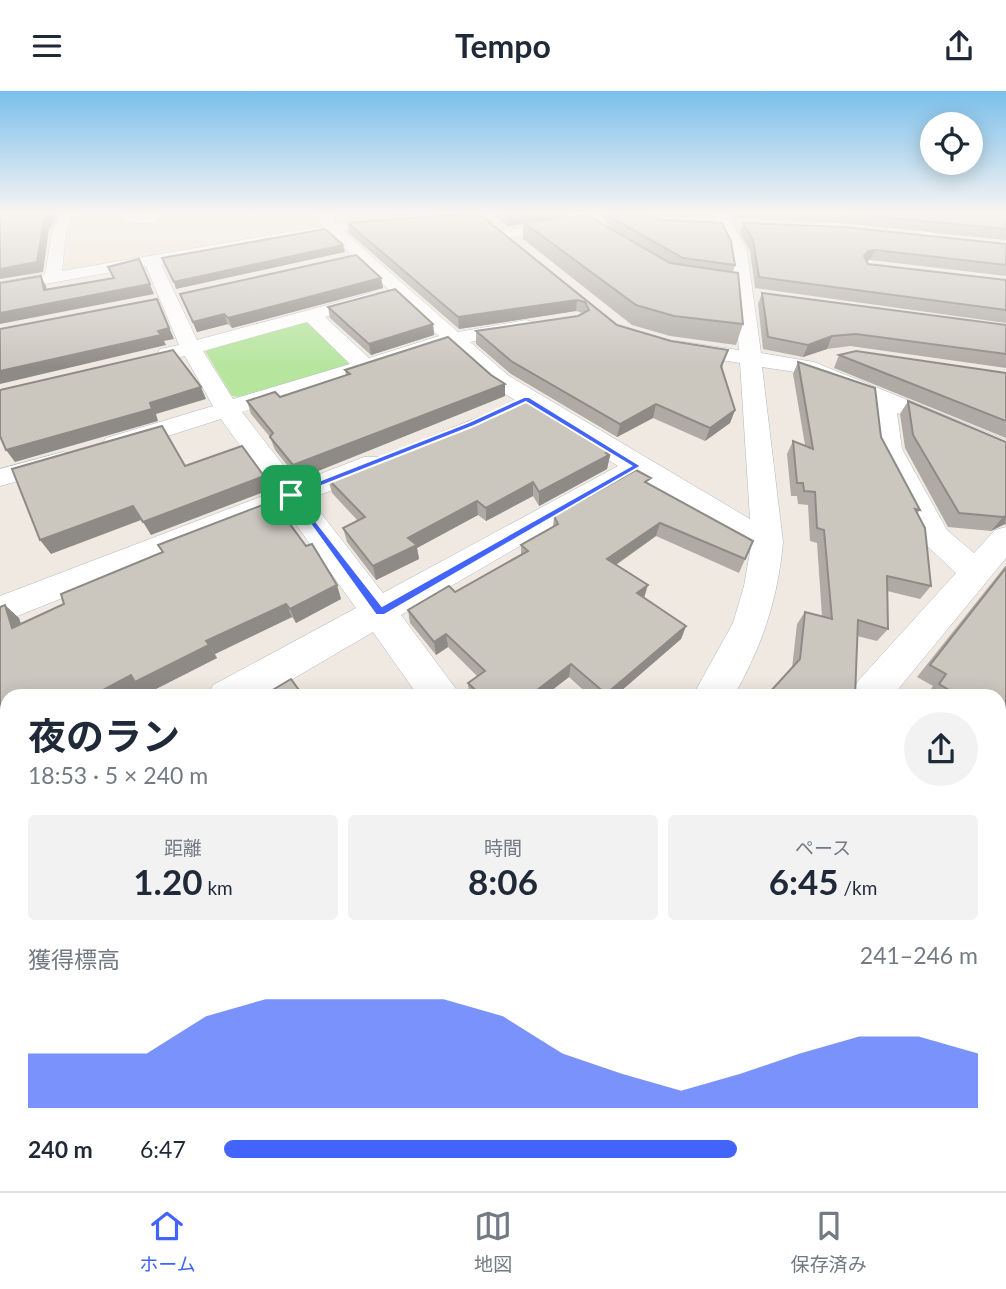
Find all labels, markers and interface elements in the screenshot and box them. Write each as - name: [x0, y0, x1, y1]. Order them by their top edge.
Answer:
- text: Tempo: [455, 26, 551, 65]
- icon: menu: [28, 27, 66, 65]
- icon: share: [940, 27, 978, 65]
- map controls: [920, 112, 983, 175]
- button: locate: [920, 112, 983, 175]
- pin: [261, 465, 321, 525]
- icon: arrive: [272, 476, 310, 514]
- text: 夜のラン: [28, 712, 180, 758]
- button: share: [904, 712, 978, 786]
- text: 18:53 · 5 × 240 m: [28, 761, 208, 789]
- text: 距離: [164, 836, 202, 859]
- text: 時間: [484, 836, 522, 859]
- text: ペース: [795, 836, 851, 859]
- text: 1.20: [133, 860, 203, 902]
- text: 8:06: [468, 860, 538, 902]
- text: 6:45: [769, 860, 839, 902]
- text: km: [203, 876, 233, 899]
- text: /km: [839, 876, 877, 899]
- text: 241–246 m: [860, 941, 978, 969]
- text: 獲得標高: [28, 945, 120, 973]
- text: 240 m: [28, 1135, 93, 1163]
- text: 6:47: [140, 1135, 186, 1163]
- tab: ホーム: [139, 1207, 196, 1276]
- tab: 地図: [474, 1207, 512, 1276]
- tab: 保存済み: [791, 1207, 867, 1276]

